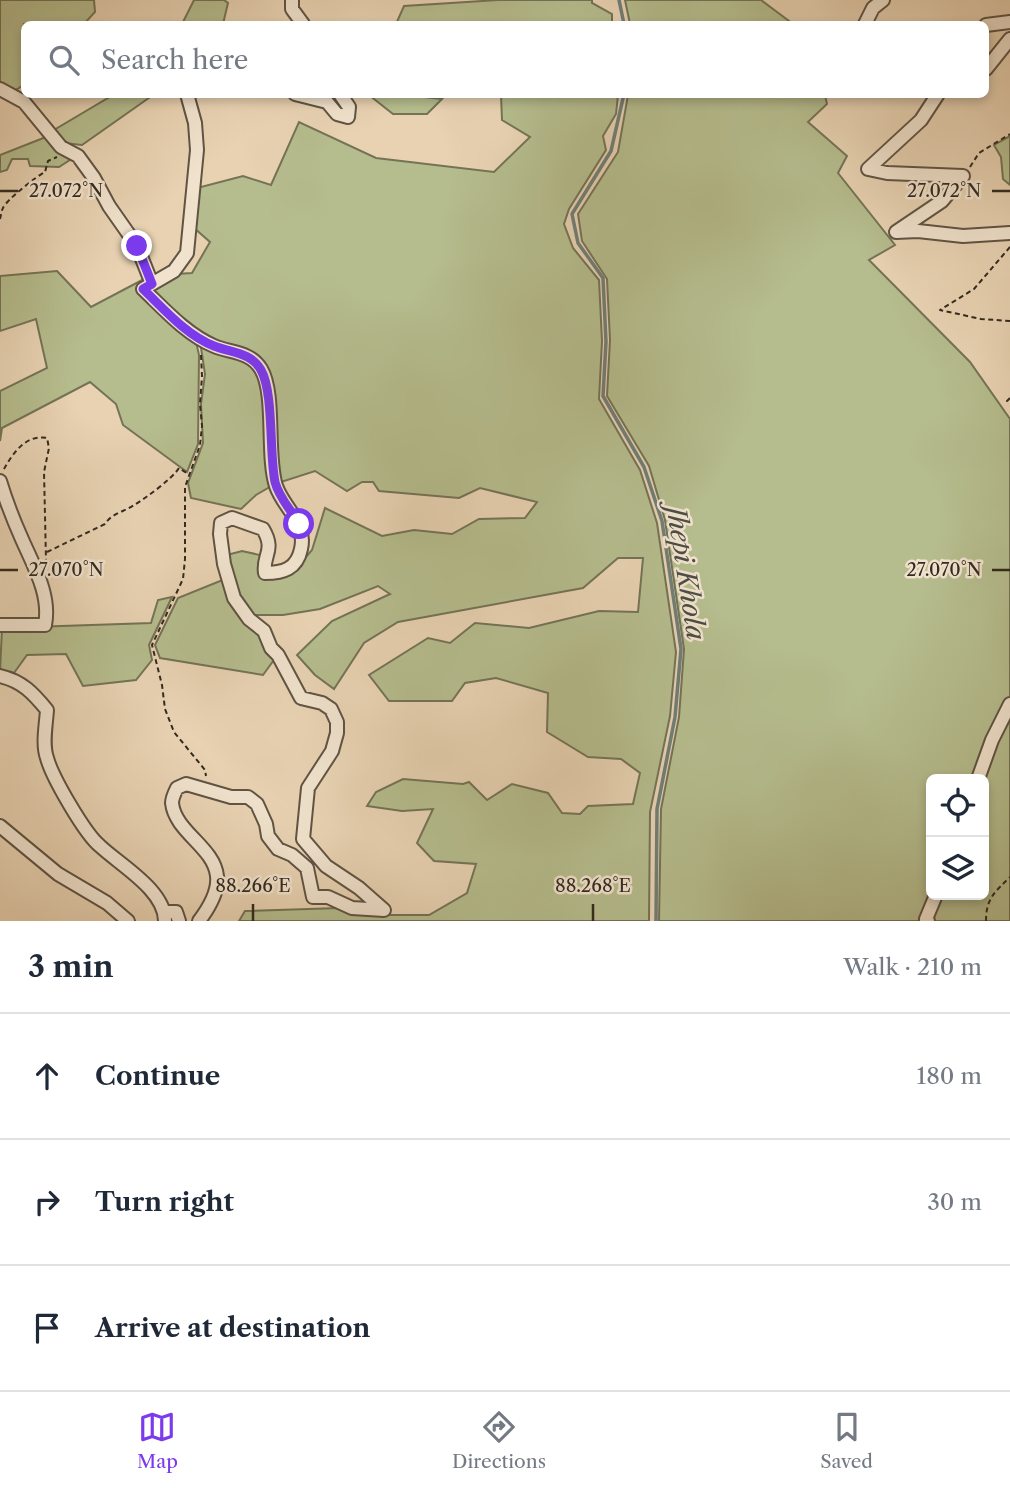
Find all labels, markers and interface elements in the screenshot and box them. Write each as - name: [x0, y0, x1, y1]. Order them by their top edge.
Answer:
- search box: [21, 21, 989, 98]
- icon: search: [45, 41, 83, 79]
- text: Search here: [101, 44, 248, 76]
- text: 27.072°N: [29, 180, 103, 202]
- text: 27.072°N: [907, 180, 981, 202]
- route end: [121, 230, 152, 261]
- water label: Jhepi Khola: [658, 497, 712, 643]
- route start: [283, 508, 314, 539]
- text: 27.070°N: [28, 559, 104, 581]
- text: 27.070°N: [906, 559, 982, 581]
- map controls: [926, 774, 989, 900]
- button: locate: [926, 774, 989, 837]
- button: layers: [926, 837, 989, 900]
- text: 88.266°E: [215, 875, 291, 897]
- text: 88.268°E: [555, 875, 631, 897]
- text: 3 min: [28, 948, 114, 985]
- text: Walk · 210 m: [843, 953, 982, 981]
- icon: ahead: [28, 1057, 66, 1095]
- text: Continue: [95, 1060, 220, 1092]
- text: 180 m: [917, 1062, 982, 1090]
- icon: right: [28, 1183, 66, 1221]
- text: Turn right: [95, 1186, 234, 1218]
- text: 30 m: [927, 1188, 982, 1216]
- icon: arrive: [28, 1309, 66, 1347]
- text: Arrive at destination: [95, 1312, 370, 1344]
- tab: Map: [137, 1408, 178, 1473]
- tab: Directions: [452, 1408, 546, 1473]
- tab: Saved: [820, 1408, 873, 1473]

